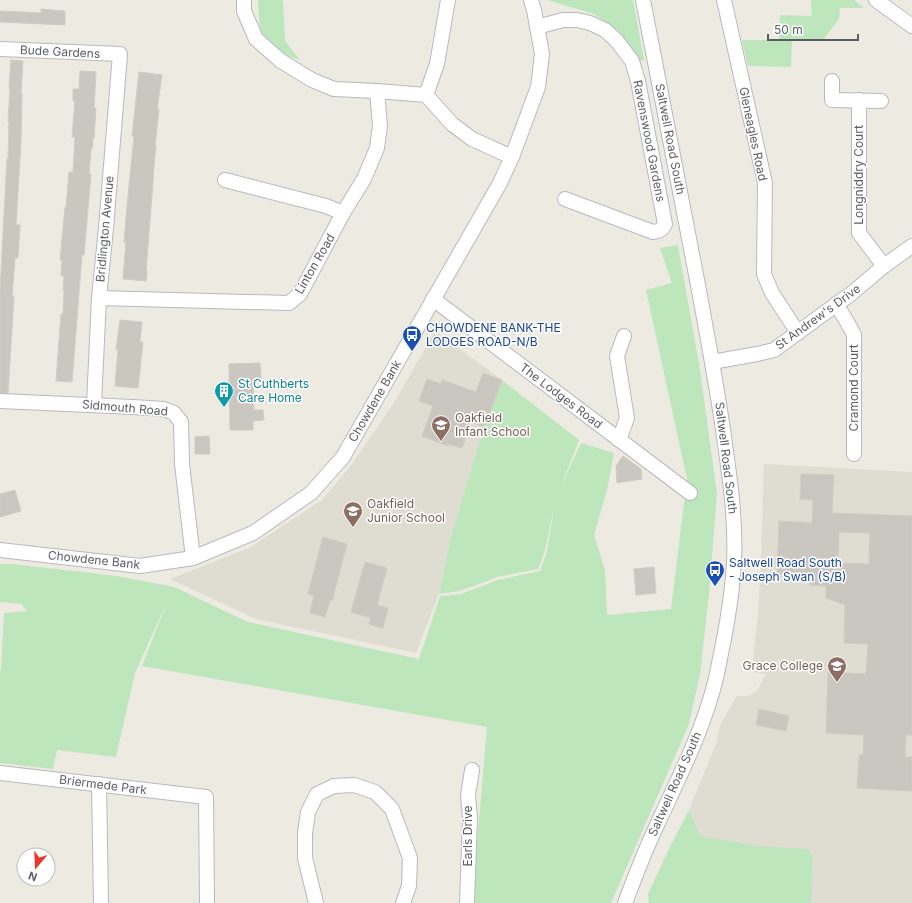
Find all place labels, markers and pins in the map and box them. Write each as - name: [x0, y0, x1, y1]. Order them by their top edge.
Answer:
- place label: CHOWDENE BANK-THE LODGES ROAD-N/B: [426, 320, 561, 349]
- bus stop icon: CHOWDENE BANK-THE LODGES ROAD-N/B: [401, 324, 423, 352]
- place label: St Cuthberts Care Home: [238, 376, 309, 405]
- building icon: St Cuthberts Care Home: [213, 380, 235, 408]
- place label: Oakfield Infant School: [455, 410, 530, 439]
- school or university icon: Oakfield Infant School: [430, 414, 452, 442]
- place label: Oakfield Junior School: [367, 496, 445, 525]
- school or university icon: Oakfield Junior School: [342, 500, 364, 528]
- place label: Saltwell Road South - Joseph Swan (S/B): [729, 555, 846, 584]
- bus stop icon: Saltwell Road South - Joseph Swan (S/B): [704, 559, 726, 587]
- school or university icon: Grace College: [826, 655, 848, 683]
- place label: Grace College: [742, 658, 823, 673]

